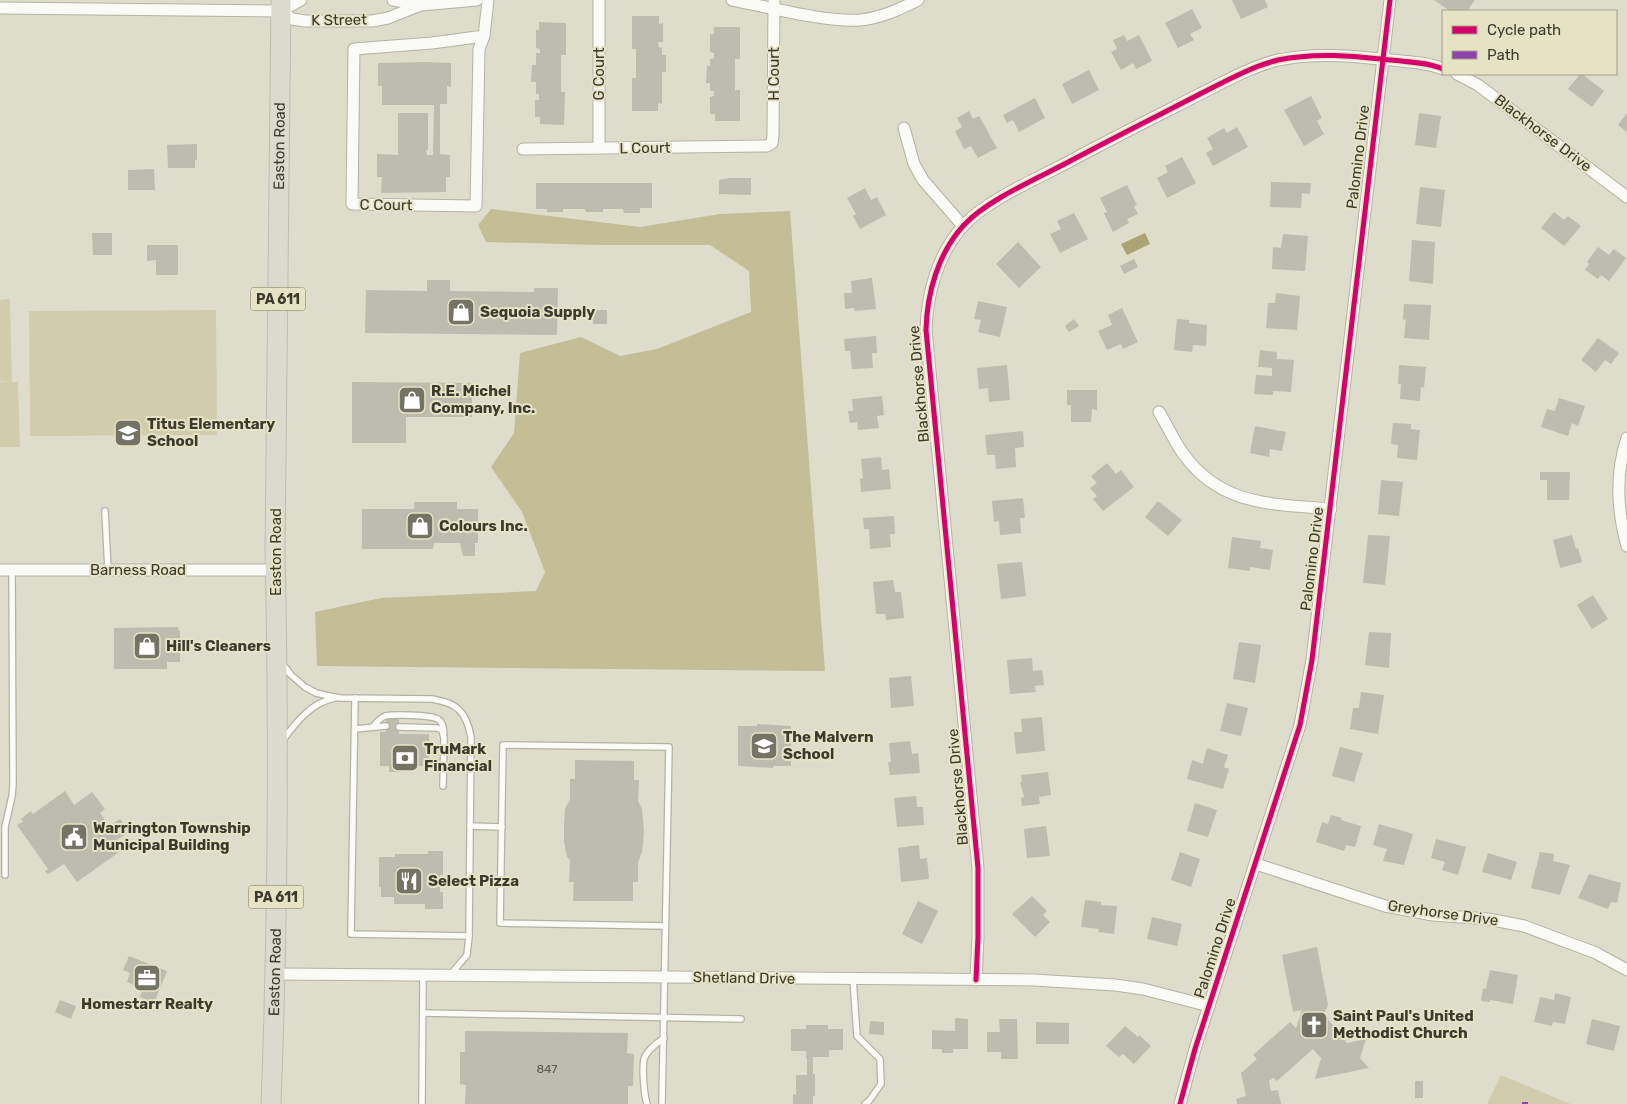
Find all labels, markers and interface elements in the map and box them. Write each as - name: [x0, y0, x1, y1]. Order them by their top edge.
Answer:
- legend: [1442, 10, 1617, 75]
- street label: K Street: [311, 11, 367, 29]
- text: Cycle path: [1487, 21, 1561, 39]
- text: Path: [1487, 46, 1520, 64]
- street label: G Court: [590, 47, 608, 101]
- street label: H Court: [765, 47, 783, 101]
- street label: Blackhorse Drive: [1491, 91, 1595, 175]
- street label: Easton Road: [270, 102, 289, 190]
- street label: Palomino Drive: [1343, 104, 1373, 210]
- street label: L Court: [619, 139, 671, 157]
- street label: C Court: [359, 196, 413, 214]
- road number: PA 611: [250, 288, 306, 310]
- shop icon: Sequoia Supply: [446, 297, 476, 327]
- place label: Sequoia Supply: [480, 303, 595, 321]
- street label: Blackhorse Drive: [905, 325, 933, 443]
- place label: R.E. Michel Company, Inc.: [431, 382, 535, 417]
- shop icon: R.E. Michel Company, Inc.: [397, 385, 427, 415]
- place label: Titus Elementary School: [147, 415, 275, 450]
- school or university icon: Titus Elementary School: [113, 418, 143, 448]
- street label: Palomino Drive: [1297, 506, 1327, 612]
- street label: Easton Road: [267, 508, 285, 596]
- shop icon: Colours Inc.: [405, 511, 435, 541]
- place label: Colours Inc.: [439, 517, 528, 535]
- street label: Barness Road: [90, 561, 186, 579]
- shop icon: Hill's Cleaners: [132, 631, 162, 661]
- place label: Hill's Cleaners: [166, 637, 271, 655]
- place label: The Malvern School: [783, 728, 874, 763]
- street label: Blackhorse Drive: [944, 728, 972, 846]
- school or university icon: The Malvern School: [749, 731, 779, 761]
- place label: TruMark Financial: [424, 740, 492, 775]
- bank icon: TruMark Financial: [390, 743, 420, 773]
- place label: Warrington Township Municipal Building: [93, 819, 251, 854]
- public building icon: Warrington Township Municipal Building: [59, 822, 89, 852]
- restaurant icon: Select Pizza: [394, 866, 424, 896]
- place label: Select Pizza: [428, 872, 519, 890]
- road number: PA 611: [248, 886, 304, 909]
- street label: Palomino Drive: [1190, 896, 1240, 1000]
- street label: Greyhorse Drive: [1387, 896, 1499, 930]
- street label: Easton Road: [265, 928, 285, 1016]
- office icon: Homestarr Realty: [132, 963, 162, 993]
- street label: Shetland Drive: [693, 968, 795, 988]
- place label: Homestarr Realty: [81, 995, 213, 1013]
- place label: Saint Paul's United Methodist Church: [1333, 1007, 1474, 1042]
- church icon: Saint Paul's United Methodist Church: [1299, 1010, 1329, 1040]
- house number: 847: [536, 1062, 558, 1076]

